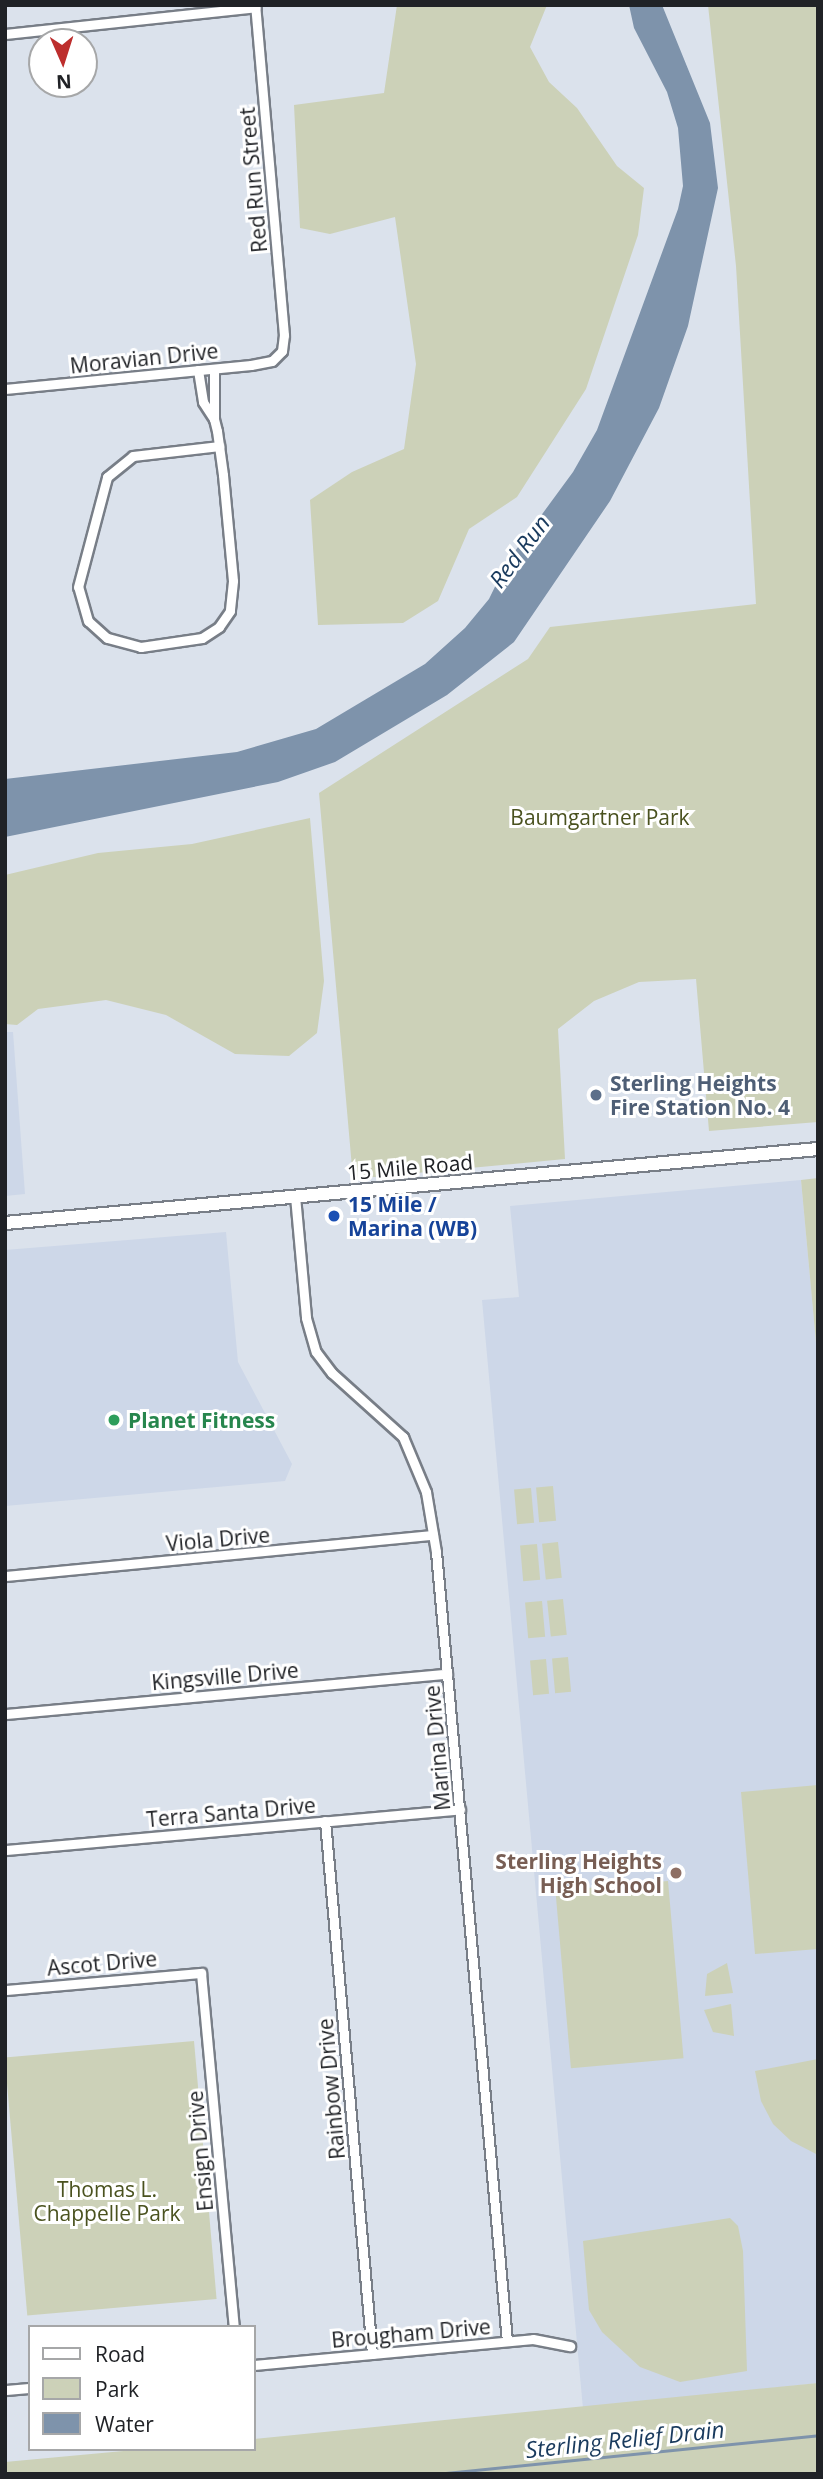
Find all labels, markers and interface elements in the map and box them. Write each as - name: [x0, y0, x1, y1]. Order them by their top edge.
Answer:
- north arrow: [28, 28, 98, 98]
- text: N: [56, 69, 72, 95]
- street label: Red Run Street: [234, 106, 272, 254]
- street label: Moravian Drive: [69, 338, 219, 378]
- water label: Red Run: [483, 509, 555, 593]
- park label: Baumgartner Park: [510, 804, 690, 830]
- place label: Sterling Heights Fire Station No. 4: [610, 1070, 790, 1120]
- marker: Sterling Heights Fire Station No. 4: [588, 1087, 604, 1103]
- street label: 15 Mile Road: [346, 1149, 474, 1185]
- place label: 15 Mile / Marina (WB): [348, 1191, 477, 1241]
- marker: 15 Mile / Marina (WB): [326, 1208, 342, 1224]
- place label: Planet Fitness: [128, 1407, 275, 1433]
- marker: Planet Fitness: [106, 1412, 122, 1428]
- street label: Viola Drive: [165, 1522, 271, 1556]
- street label: Kingsville Drive: [150, 1657, 300, 1695]
- street label: Marina Drive: [419, 1684, 455, 1812]
- street label: Terra Santa Drive: [145, 1792, 317, 1832]
- place label: Sterling Heights High School: [495, 1848, 662, 1898]
- marker: Sterling Heights High School: [668, 1865, 684, 1881]
- street label: Ascot Drive: [46, 1946, 158, 1980]
- street label: Rainbow Drive: [312, 2017, 350, 2161]
- street label: Ensign Drive: [182, 2090, 218, 2212]
- park label: Thomas L. Chappelle Park: [33, 2176, 181, 2226]
- street label: Brougham Drive: [330, 2313, 492, 2353]
- legend: [28, 2325, 256, 2451]
- text: Road: [95, 2340, 145, 2368]
- text: Park: [95, 2375, 139, 2403]
- text: Water: [95, 2410, 154, 2438]
- water label: Sterling Relief Drain: [524, 2415, 726, 2463]

